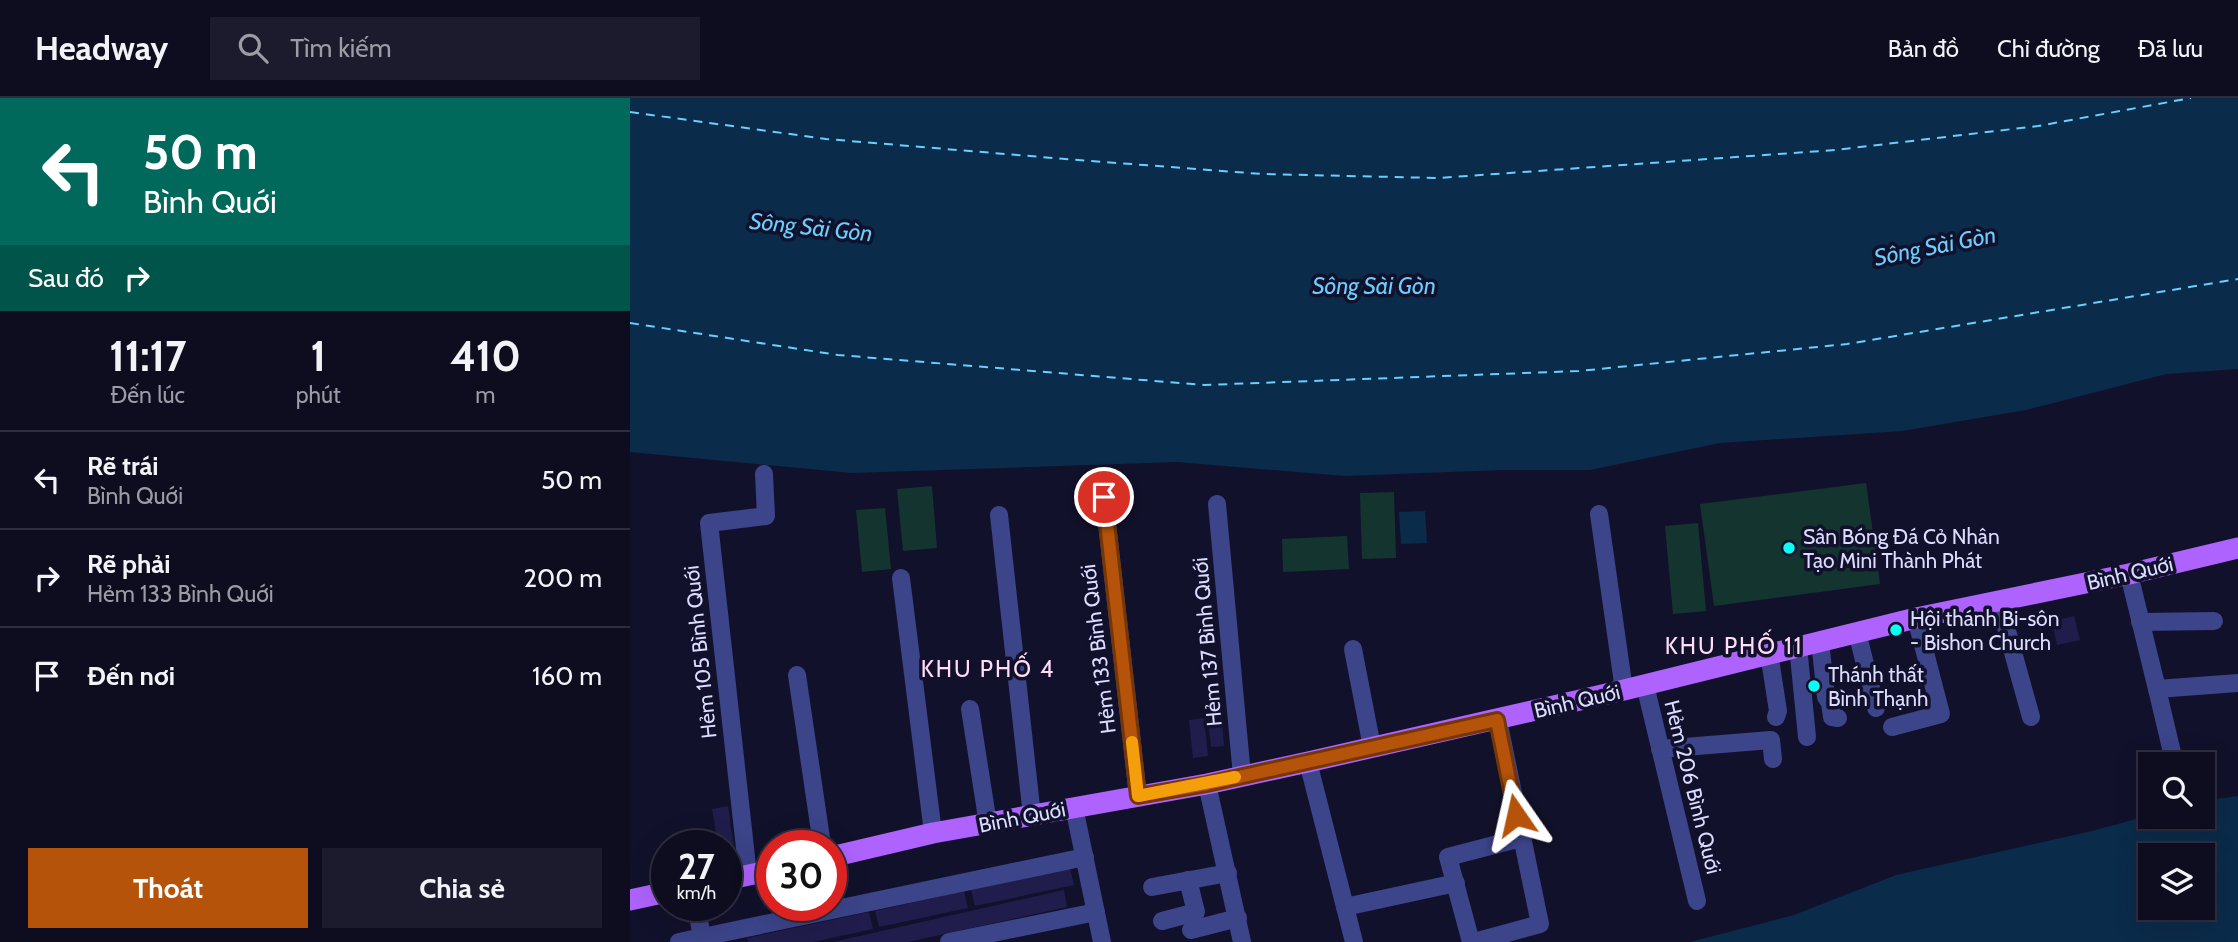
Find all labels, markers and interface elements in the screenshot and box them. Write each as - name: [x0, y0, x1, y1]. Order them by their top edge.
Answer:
- search box: [210, 17, 700, 80]
- text: Headway: [35, 28, 168, 68]
- icon: search: [234, 29, 272, 67]
- text: Tìm kiếm: [290, 32, 391, 64]
- text: Bản đồ: [1888, 34, 1959, 63]
- text: Chỉ đường: [1997, 34, 2100, 63]
- text: Đã lưu: [2138, 34, 2203, 63]
- text: 50 m: [143, 122, 258, 181]
- icon: left: [28, 126, 119, 217]
- text: Bình Quới: [143, 182, 277, 221]
- water label: Sông Sài Gòn: [748, 207, 874, 247]
- water label: Sông Sài Gòn: [1872, 220, 1998, 272]
- icon: right: [118, 259, 156, 297]
- text: Sau đó: [28, 262, 104, 294]
- water label: Sông Sài Gòn: [1312, 272, 1436, 300]
- text: 11:17: [109, 330, 186, 382]
- text: 1: [310, 330, 326, 382]
- text: 410: [450, 330, 521, 382]
- text: Đến lúc: [111, 381, 185, 409]
- text: phút: [296, 381, 341, 409]
- text: m: [475, 381, 495, 409]
- text: Rẽ trái: [87, 450, 159, 482]
- icon: left: [28, 461, 66, 499]
- text: 50 m: [541, 464, 602, 496]
- pin: [1074, 467, 1134, 527]
- icon: arrive: [1085, 478, 1123, 516]
- text: Bình Quới: [87, 482, 183, 510]
- place label: Sân Bóng Đá Cỏ Nhân Tạo Mini Thành Phát: [1803, 524, 2000, 573]
- marker: Sân Bóng Đá Cỏ Nhân Tạo Mini Thành Phát: [1781, 540, 1797, 556]
- text: Rẽ phải: [87, 548, 170, 580]
- street label: Bình Quới: [2084, 551, 2176, 595]
- street label: Hẻm 137 Bình Quới: [1187, 556, 1227, 728]
- icon: right: [28, 559, 66, 597]
- text: 200 m: [523, 562, 602, 594]
- street label: Hẻm 133 Bình Quới: [1075, 563, 1121, 735]
- street label: Hẻm 105 Bình Quới: [678, 564, 722, 740]
- text: Hẻm 133 Bình Quới: [87, 580, 274, 608]
- place label: Hội thánh Bi-sôn - Bishon Church: [1910, 606, 2059, 655]
- marker: Hội thánh Bi-sôn - Bishon Church: [1888, 622, 1904, 638]
- district label: KHU PHỐ 11: [1665, 629, 1803, 660]
- district label: KHU PHỐ 4: [921, 652, 1055, 683]
- icon: arrive: [28, 657, 66, 695]
- text: Đến nơi: [87, 660, 175, 692]
- text: 160 m: [532, 660, 602, 692]
- place label: Thánh thất Bình Thạnh: [1828, 662, 1928, 711]
- marker: Thánh thất Bình Thạnh: [1806, 678, 1822, 694]
- street label: Bình Quới: [1531, 679, 1623, 723]
- street label: Hẻm 206 Bình Quới: [1659, 697, 1727, 877]
- map controls: [2138, 752, 2215, 920]
- button: search: [2138, 752, 2215, 829]
- position arrow: [1479, 778, 1553, 852]
- street label: Bình Quới: [977, 796, 1067, 838]
- speed limit sign: 30: [756, 830, 847, 921]
- button: layers: [2138, 843, 2215, 920]
- text: 27: [678, 845, 715, 888]
- button: Thoát: [28, 848, 308, 928]
- button: Chia sẻ: [322, 848, 602, 928]
- text: km/h: [677, 882, 716, 904]

